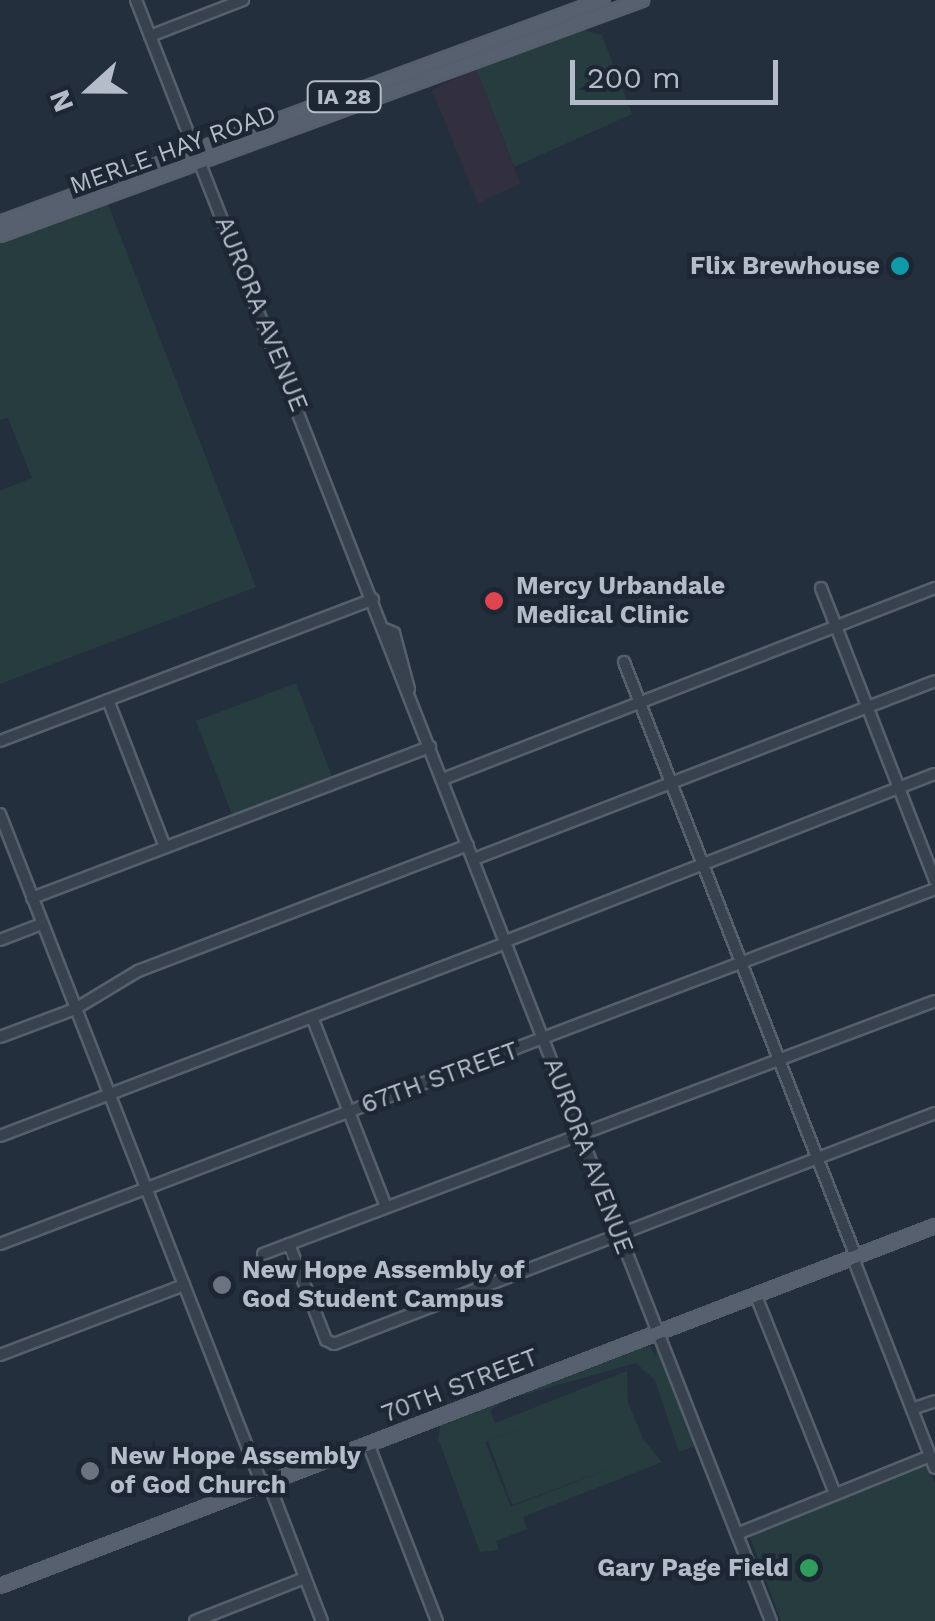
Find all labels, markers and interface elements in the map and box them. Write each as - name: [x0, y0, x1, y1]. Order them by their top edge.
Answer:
- north arrow: [40, 40, 140, 140]
- scale bar: [575, 40, 782, 102]
- text: 200 m: [587, 60, 681, 95]
- road number: IA 28: [304, 80, 384, 114]
- text: N: [42, 85, 81, 117]
- street label: MERLE HAY ROAD: [65, 99, 281, 201]
- street label: AURORA AVENUE: [208, 211, 314, 417]
- place label: Flix Brewhouse: [689, 251, 880, 281]
- marker: Flix Brewhouse: [889, 255, 911, 277]
- place label: Mercy Urbandale Medical Clinic: [516, 572, 726, 631]
- marker: Mercy Urbandale Medical Clinic: [481, 588, 507, 614]
- street label: 67TH STREET: [357, 1036, 523, 1120]
- street label: AURORA AVENUE: [536, 1053, 640, 1259]
- place label: New Hope Assembly of God Student Campus: [242, 1256, 526, 1315]
- marker: New Hope Assembly of God Student Campus: [211, 1274, 233, 1296]
- street label: 70TH STREET: [378, 1342, 542, 1430]
- place label: New Hope Assembly of God Church: [110, 1442, 362, 1501]
- marker: New Hope Assembly of God Church: [79, 1460, 101, 1482]
- place label: Gary Page Field: [597, 1553, 789, 1583]
- marker: Gary Page Field: [798, 1557, 820, 1579]

